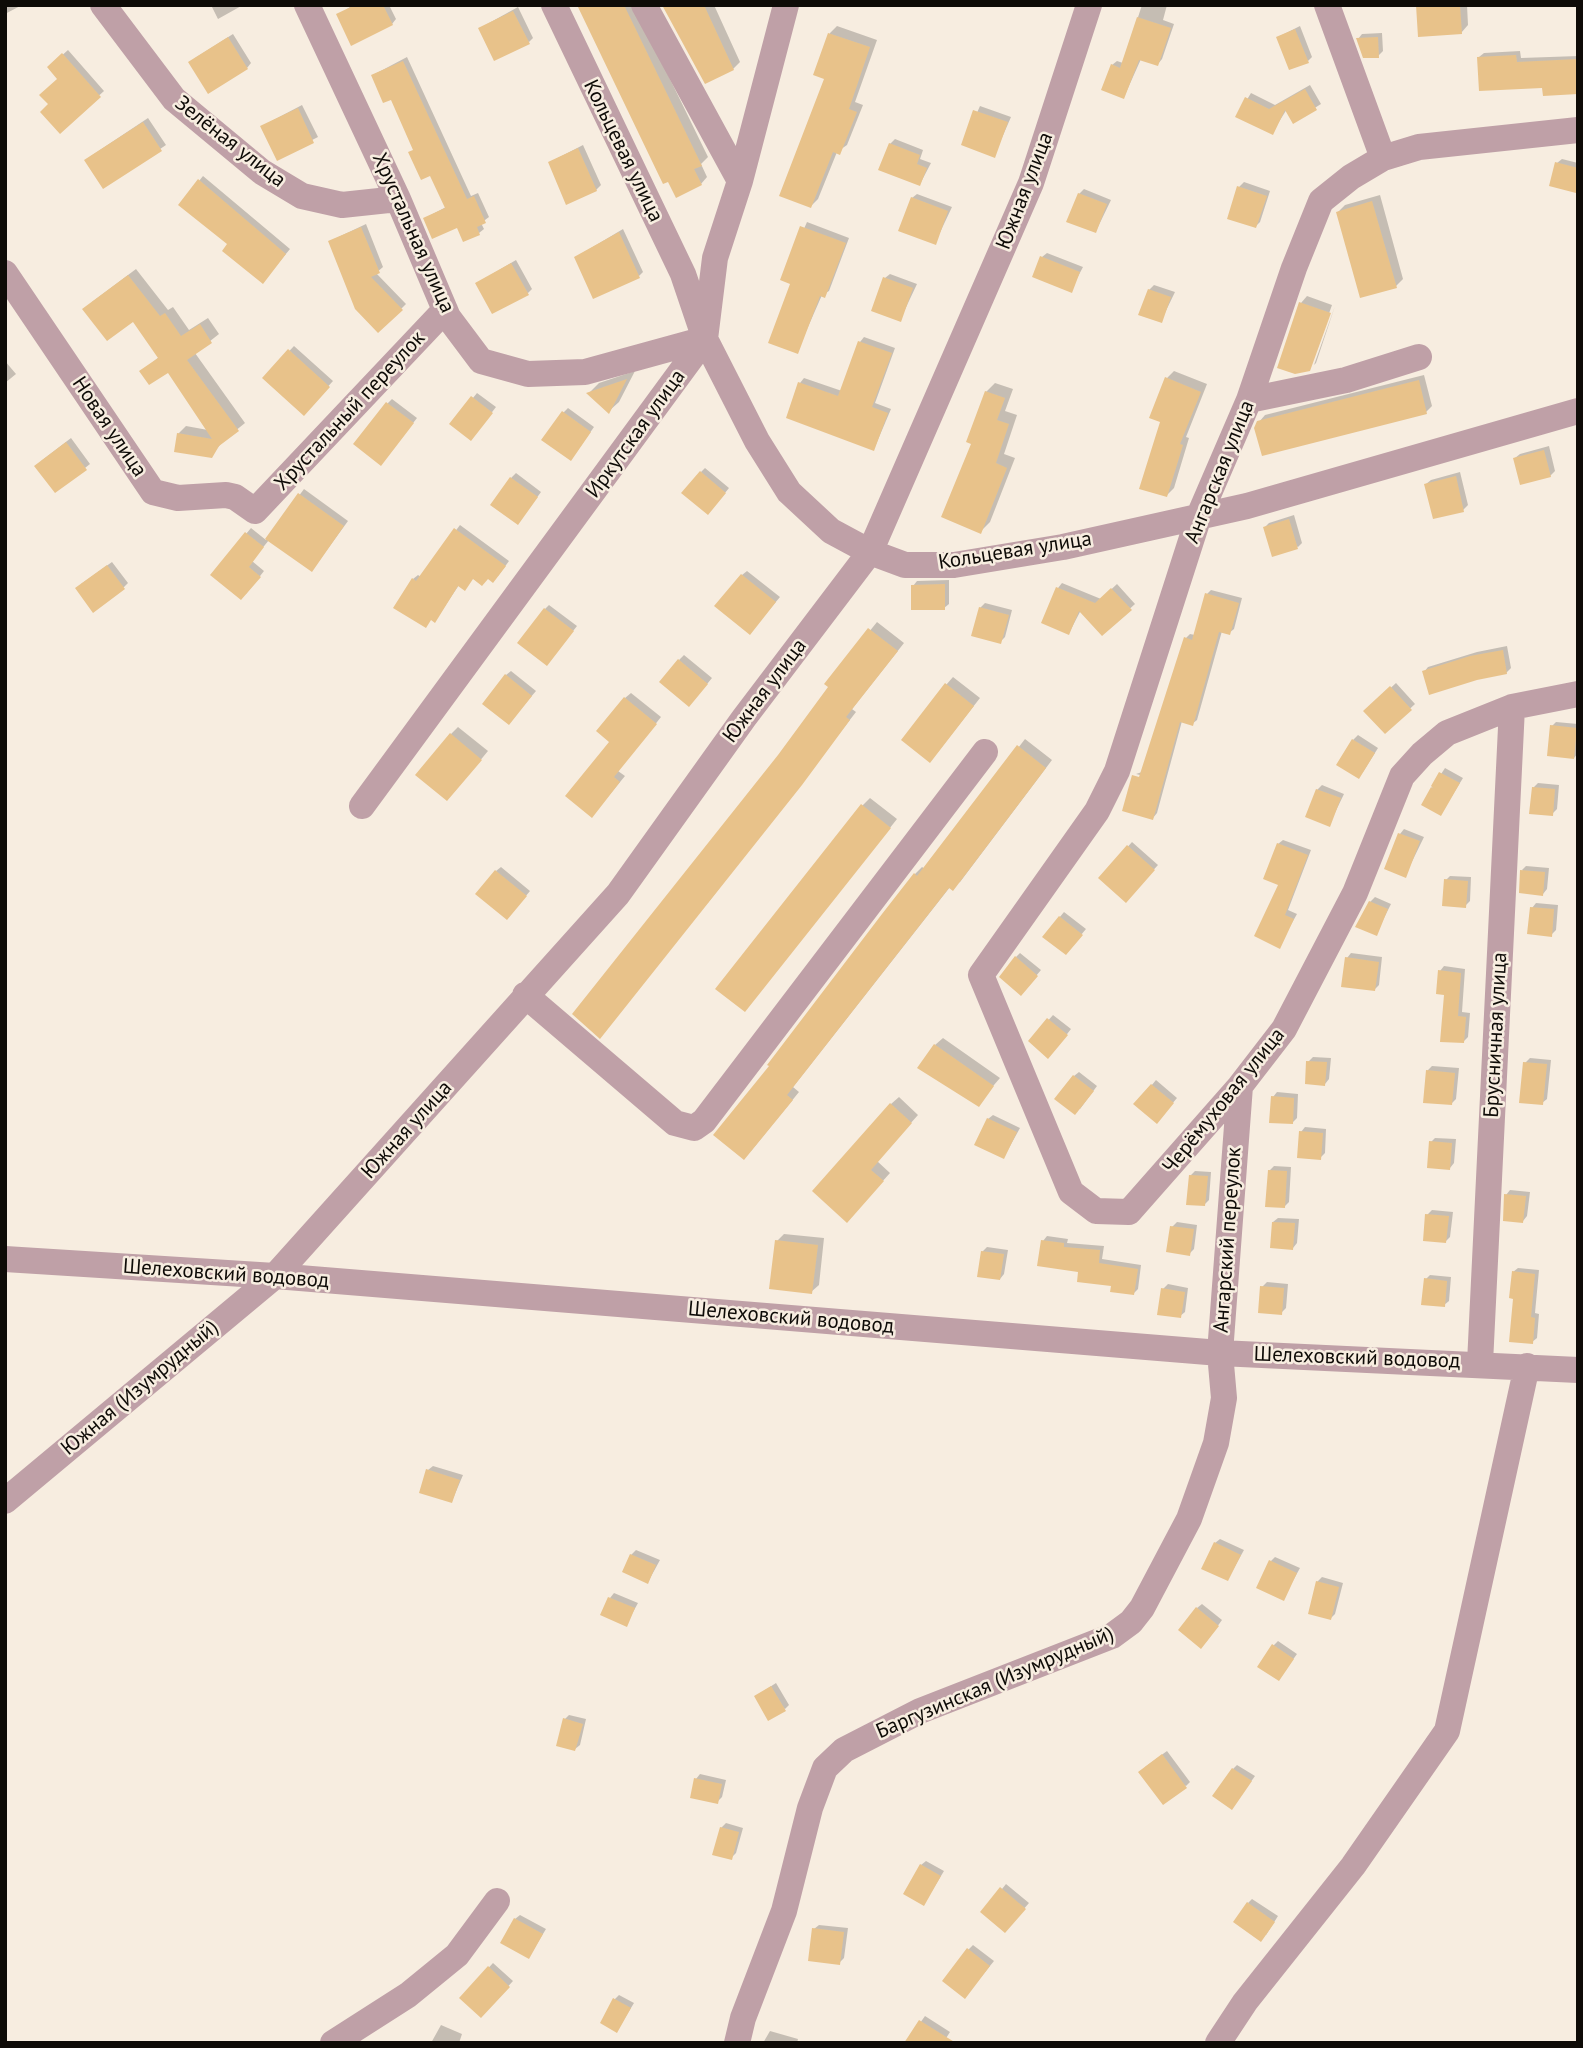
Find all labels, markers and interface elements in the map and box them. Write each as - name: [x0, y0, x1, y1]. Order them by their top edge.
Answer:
- street label: Кольцевая улица: [578, 76, 668, 226]
- street label: Зелёная улица: [170, 91, 290, 193]
- street label: Южная улица: [991, 129, 1059, 253]
- street label: Хрустальная улица: [366, 149, 460, 317]
- street label: Хрустальный переулок: [269, 326, 431, 496]
- street label: Иркутская улица: [581, 365, 691, 503]
- street label: Новая улица: [66, 372, 152, 482]
- street label: Ангарская улица: [1180, 397, 1260, 547]
- street label: Кольцевая улица: [936, 526, 1094, 576]
- street label: Южная улица: [718, 634, 812, 748]
- street label: Брусничная улица: [1479, 952, 1513, 1118]
- street label: Черёмуховая улица: [1158, 1023, 1290, 1179]
- street label: Южная улица: [356, 1076, 458, 1184]
- street label: Ангарский переулок: [1209, 1146, 1247, 1334]
- street label: Шелеховский водовод: [122, 1254, 330, 1294]
- street label: Шелеховский водовод: [687, 1296, 895, 1340]
- street label: Южная (Изумрудный): [56, 1315, 224, 1461]
- street label: Шелеховский водовод: [1253, 1342, 1461, 1374]
- street label: Баргузинская (Изумрудный): [872, 1621, 1118, 1745]

